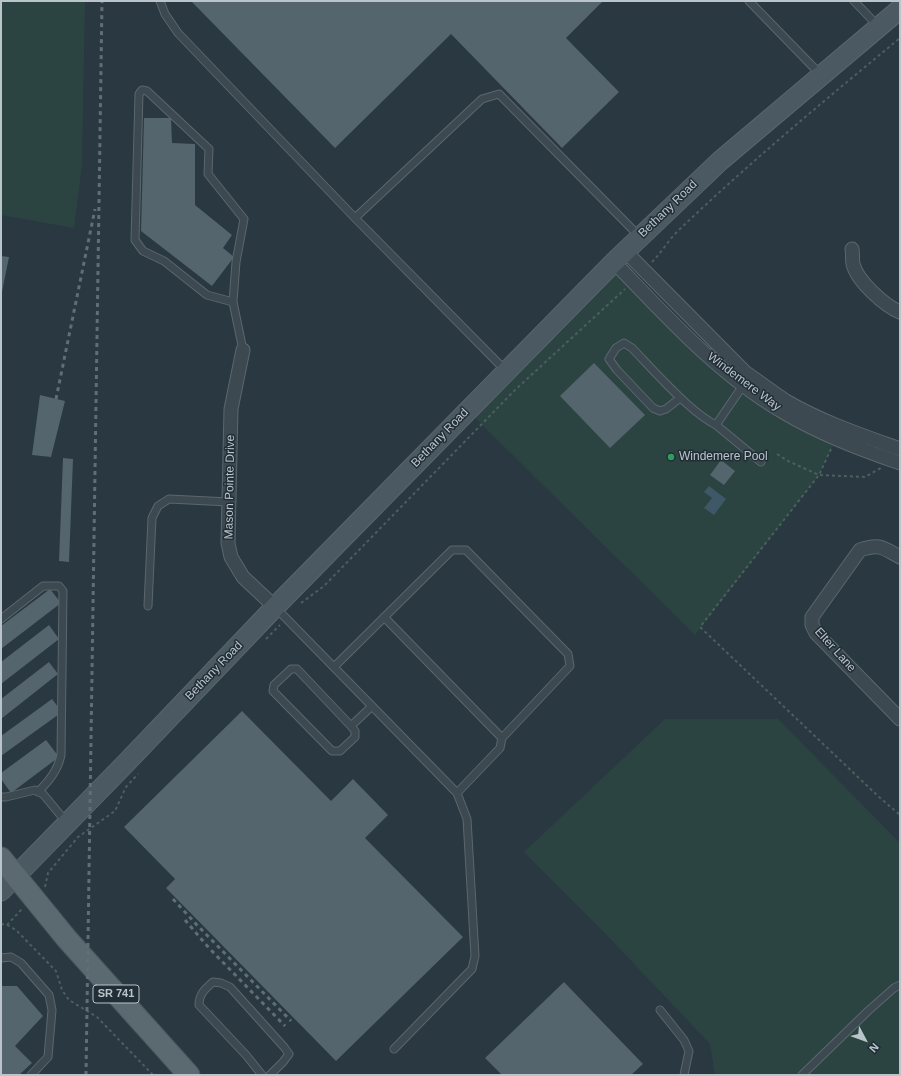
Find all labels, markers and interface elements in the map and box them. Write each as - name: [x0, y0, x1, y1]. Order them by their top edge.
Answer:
- street label: Bethany Road: [636, 177, 700, 241]
- street label: Windemere Way: [704, 350, 784, 414]
- street label: Bethany Road: [408, 406, 472, 470]
- street label: Mason Pointe Drive: [222, 435, 238, 539]
- place label: Windemere Pool: [679, 450, 768, 464]
- marker: Windemere Pool: [666, 452, 676, 462]
- street label: Elter Lane: [811, 625, 859, 675]
- street label: Bethany Road: [182, 639, 246, 703]
- road number: SR 741: [93, 985, 139, 1003]
- north arrow: [845, 1020, 885, 1060]
- text: N: [867, 1041, 881, 1055]

